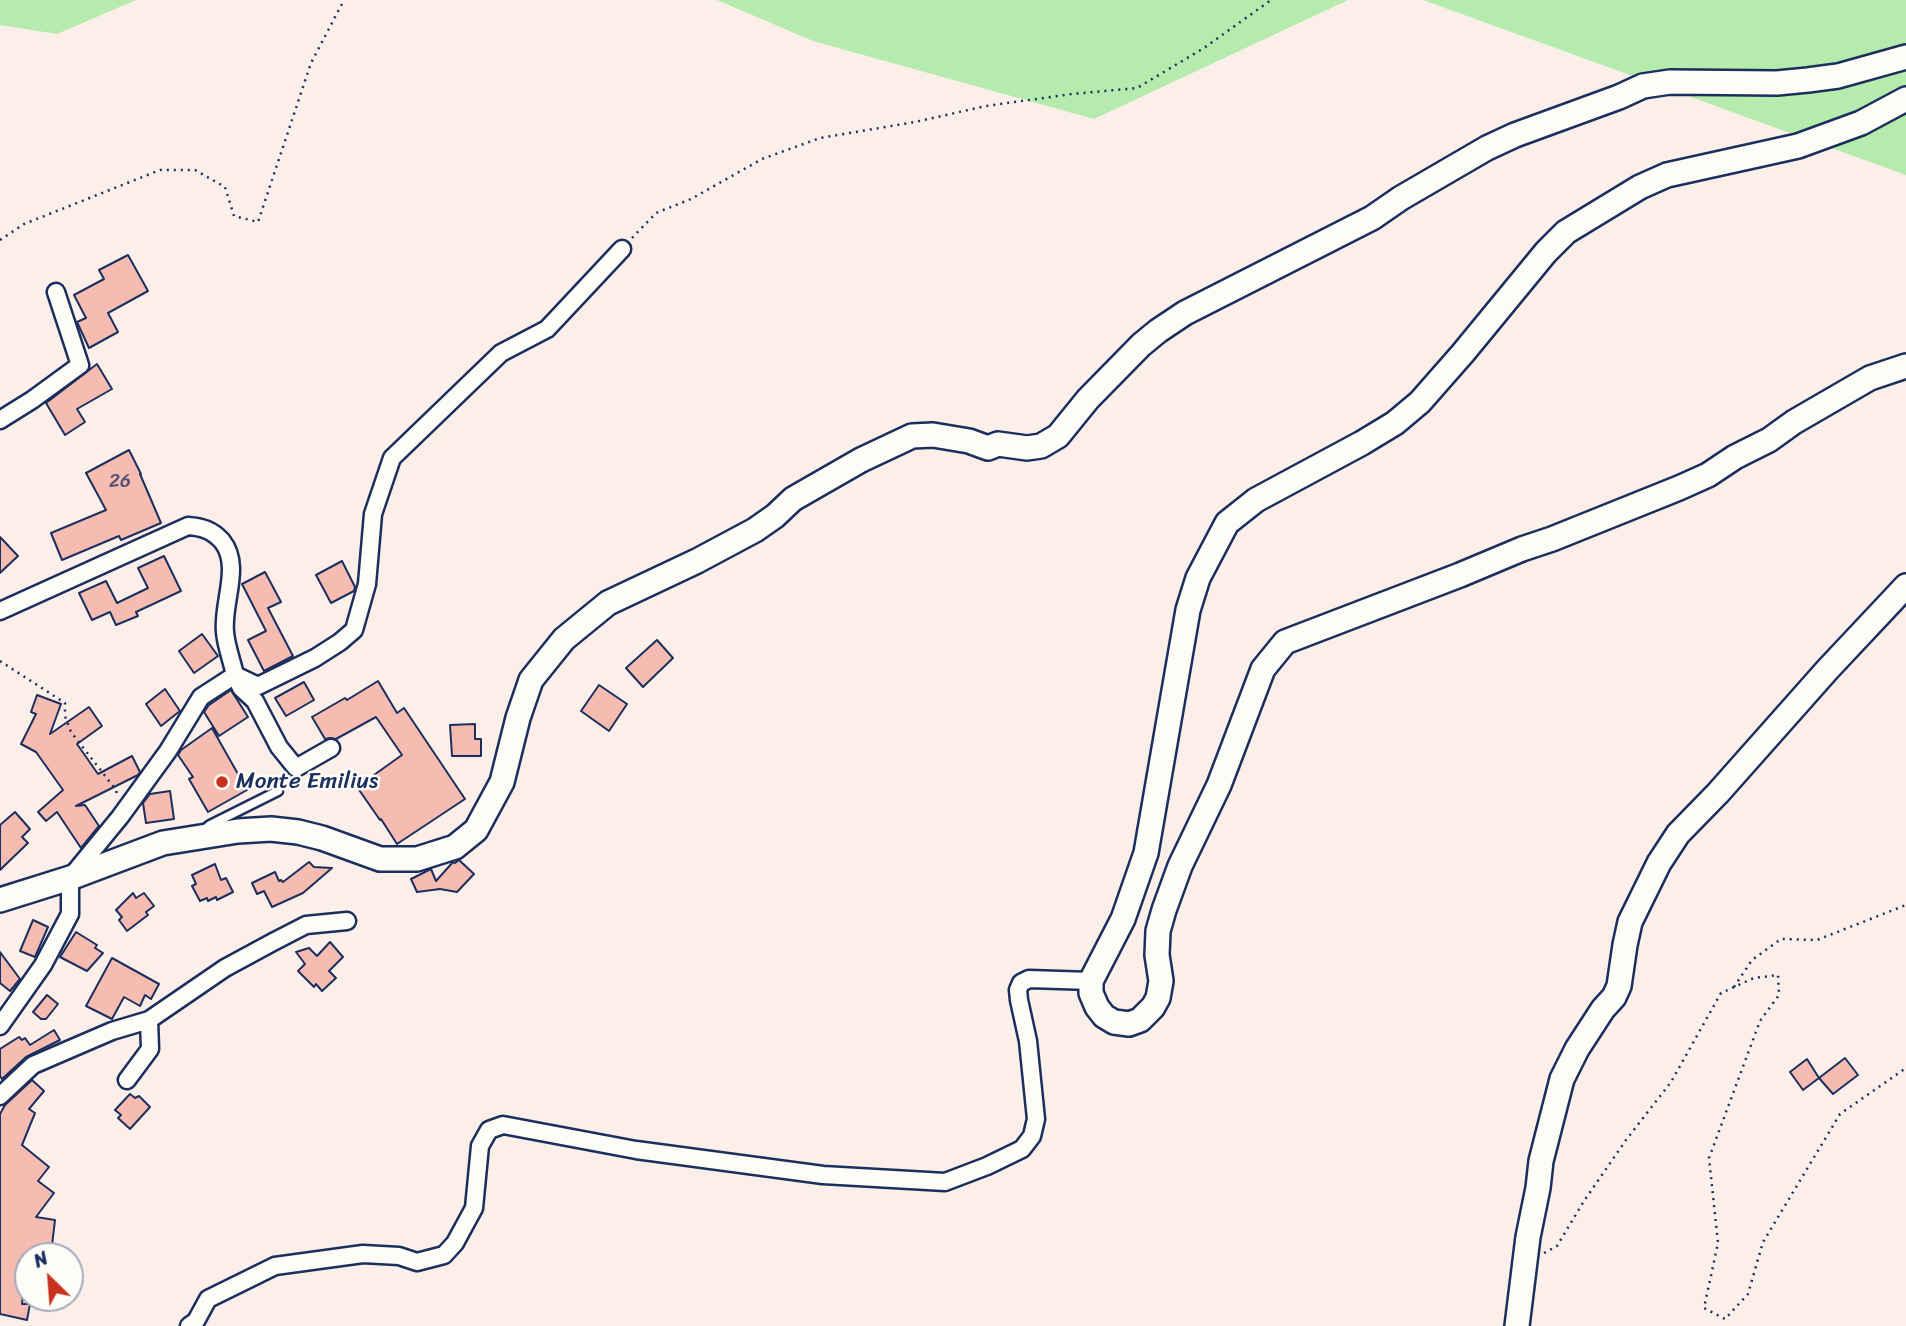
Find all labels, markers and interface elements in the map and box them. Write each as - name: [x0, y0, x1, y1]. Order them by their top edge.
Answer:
- house number: 26: [109, 471, 131, 493]
- place label: Monte Emilius: [236, 768, 378, 796]
- marker: Monte Emilius: [214, 774, 230, 790]
- north arrow: [14, 1242, 84, 1312]
- text: N: [28, 1242, 54, 1277]

